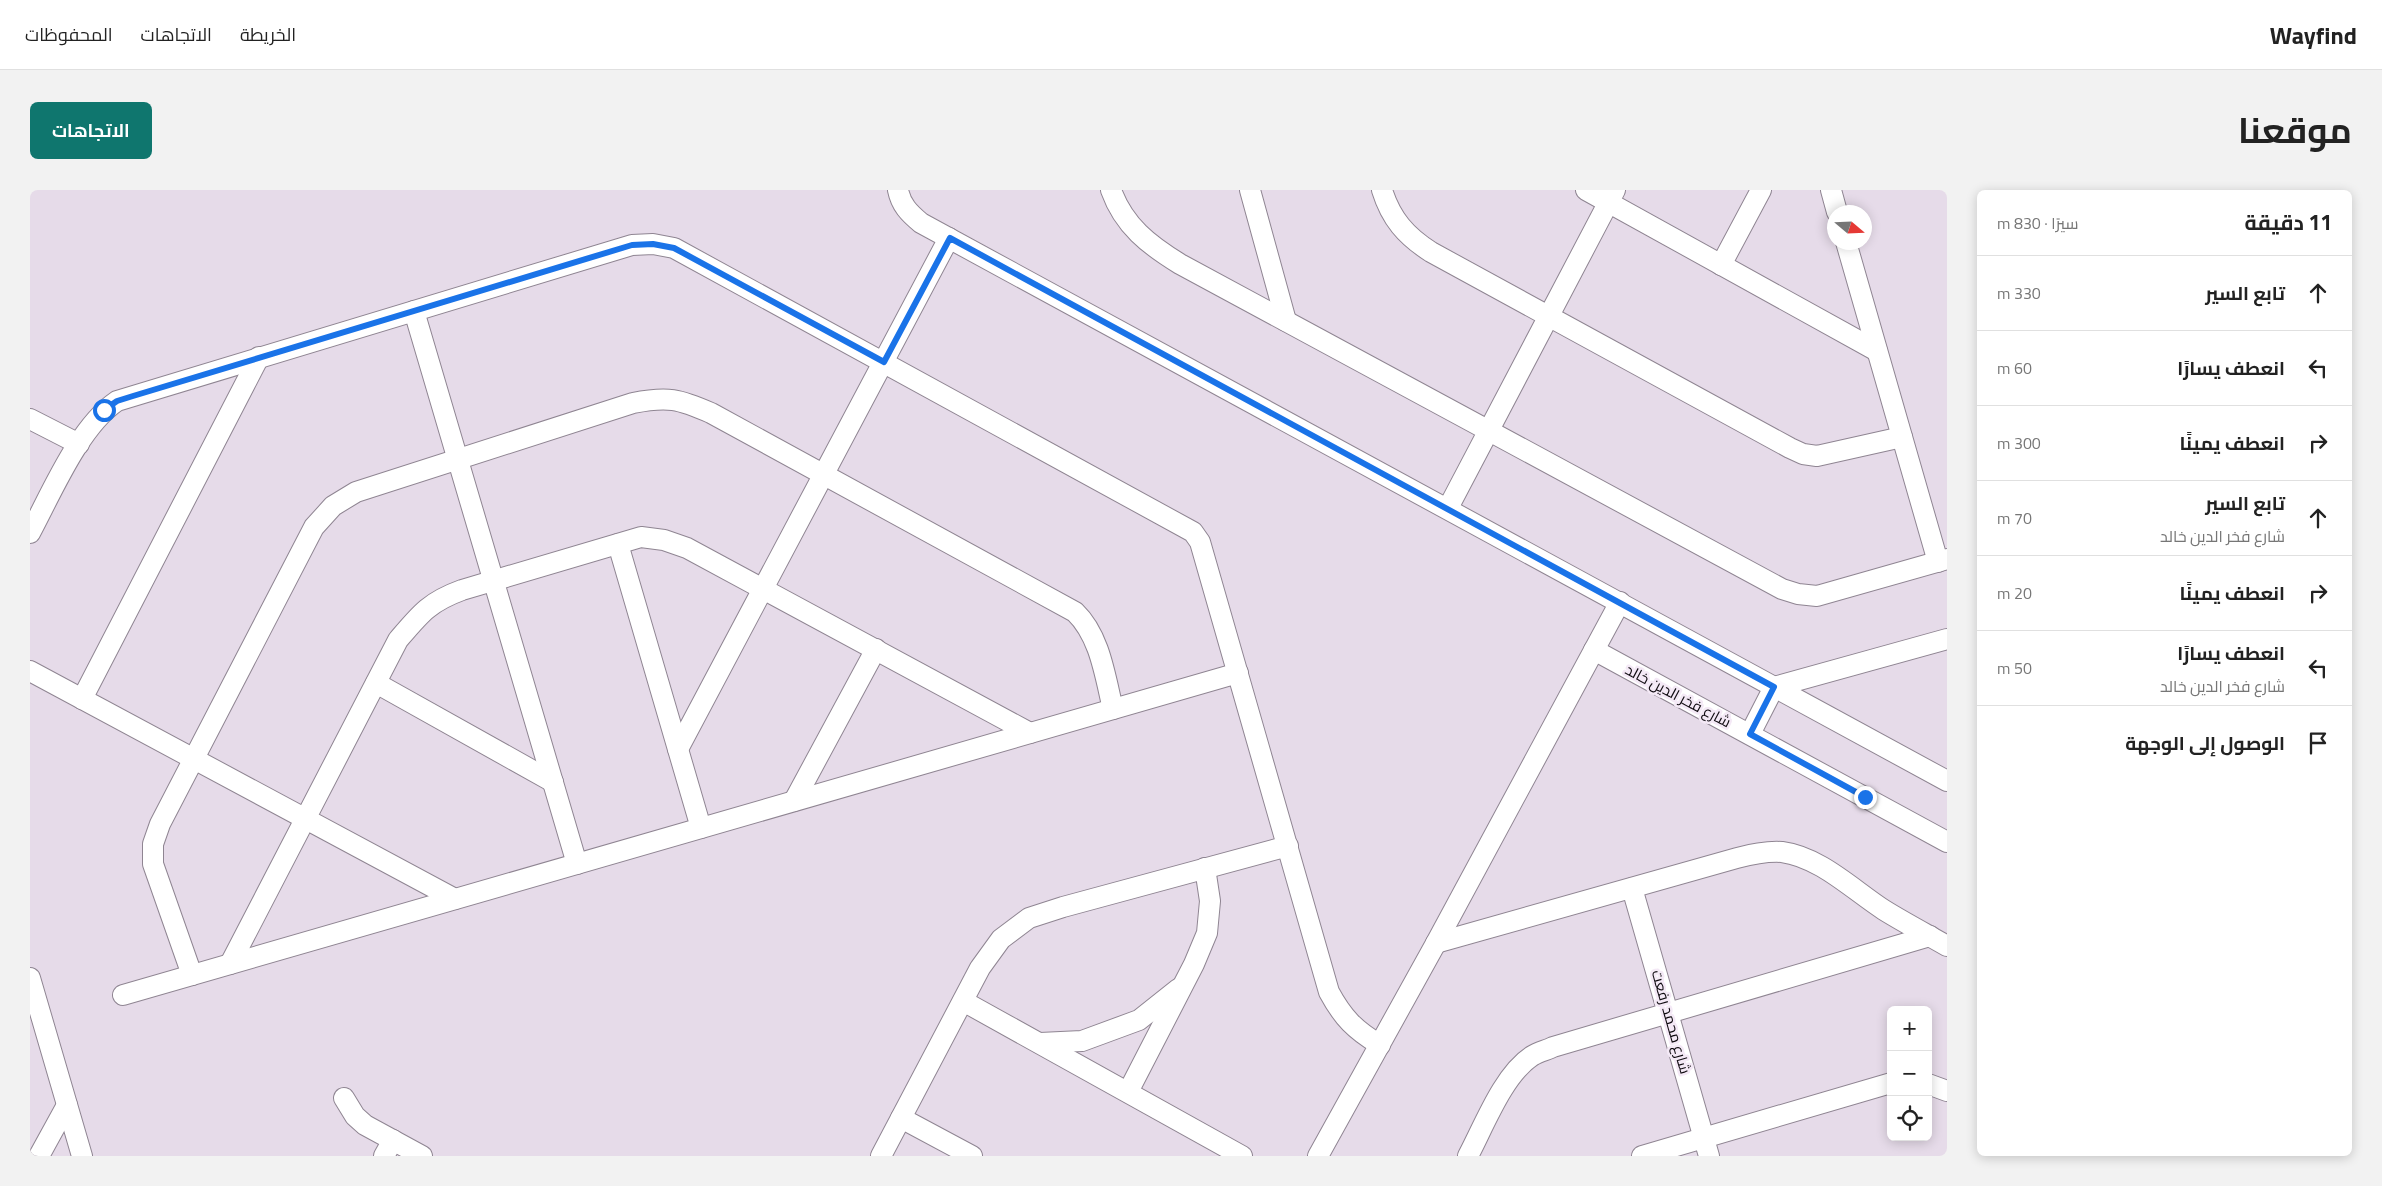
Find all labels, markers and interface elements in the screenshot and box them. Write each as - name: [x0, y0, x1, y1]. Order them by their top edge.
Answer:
- text: Wayfind: [2270, 17, 2357, 53]
- text: المحفوظات: [25, 21, 113, 48]
- text: الاتجاهات: [141, 21, 212, 48]
- text: الخريطة: [240, 21, 296, 48]
- button: الاتجاهات: [30, 102, 152, 159]
- text: موقعنا: [2238, 103, 2352, 157]
- north arrow: [1827, 205, 1872, 250]
- text: 11 دقيقة: [2244, 206, 2332, 238]
- text: سيرًا · 830 m: [1997, 211, 2078, 235]
- text: تابع السير: [2205, 278, 2285, 307]
- icon: ahead: [2304, 279, 2332, 307]
- text: 330 m: [1997, 281, 2041, 305]
- text: انعطف يسارًا: [2177, 353, 2285, 382]
- icon: left: [2304, 354, 2332, 382]
- text: 60 m: [1997, 356, 2032, 380]
- route start: [93, 399, 116, 422]
- text: انعطف يمينًا: [2180, 428, 2285, 457]
- icon: right: [2304, 429, 2332, 457]
- text: 300 m: [1997, 431, 2041, 455]
- text: تابع السير: [2205, 488, 2285, 517]
- icon: ahead: [2304, 504, 2332, 532]
- text: 70 m: [1997, 506, 2032, 530]
- text: شارع فخر الدين خالد: [2160, 524, 2285, 548]
- text: انعطف يمينًا: [2180, 578, 2285, 607]
- icon: right: [2304, 579, 2332, 607]
- text: 20 m: [1997, 581, 2032, 605]
- text: انعطف يسارًا: [2177, 638, 2285, 667]
- icon: left: [2304, 654, 2332, 682]
- text: 50 m: [1997, 656, 2032, 680]
- street label: شارع فخر الدين خالد: [1621, 658, 1735, 733]
- text: شارع فخر الدين خالد: [2160, 674, 2285, 698]
- text: الوصول إلى الوجهة: [2125, 728, 2285, 757]
- icon: arrive: [2304, 729, 2332, 757]
- route end: [1854, 786, 1877, 809]
- street label: شارع محمد رفعت: [1646, 967, 1697, 1077]
- map controls: [1887, 1006, 1932, 1141]
- button: +: [1887, 1006, 1932, 1051]
- button: −: [1887, 1051, 1932, 1096]
- button: locate: [1887, 1096, 1932, 1141]

